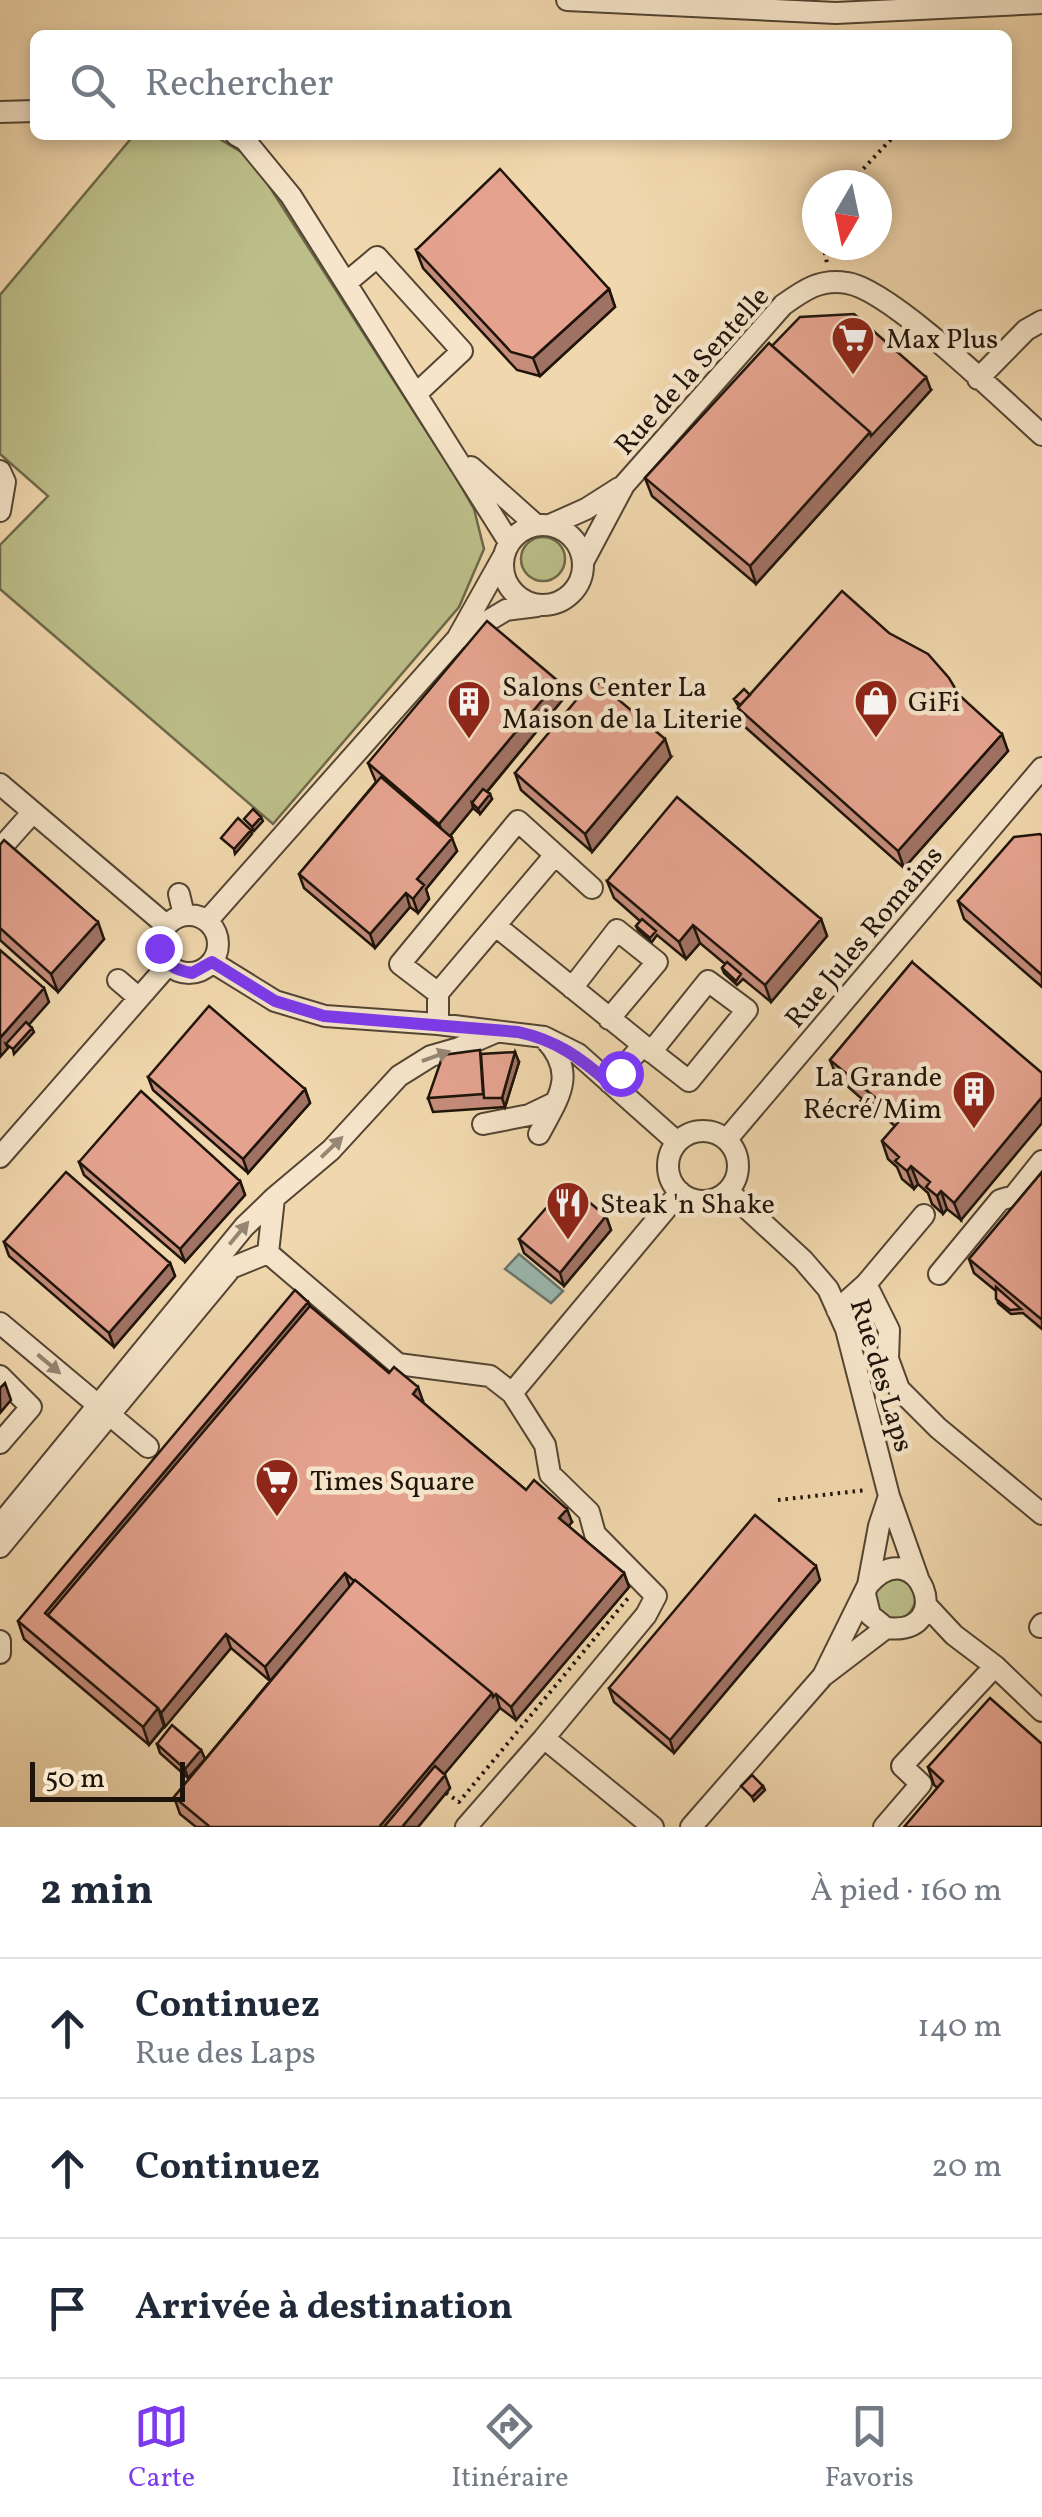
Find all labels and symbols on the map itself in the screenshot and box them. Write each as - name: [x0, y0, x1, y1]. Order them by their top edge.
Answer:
- north arrow: [802, 170, 892, 260]
- street label: Rue de la Sentelle: [607, 279, 779, 464]
- supermarket icon: Max Plus: [830, 315, 876, 376]
- place label: Max Plus: [886, 321, 998, 360]
- place label: Salons Center La Maison de la Literie: [502, 669, 743, 740]
- shop icon: GiFi: [853, 678, 899, 739]
- building icon: Salons Center La Maison de la Literie: [446, 679, 492, 740]
- place label: GiFi: [908, 684, 960, 723]
- street label: Rue Jules Romains: [777, 838, 953, 1037]
- route end: [137, 926, 183, 972]
- one-way arrow: [422, 1048, 452, 1063]
- route start: [598, 1051, 644, 1097]
- place label: La Grande Récré/Mim: [803, 1059, 942, 1130]
- building icon: La Grande Récré/Mim: [951, 1069, 997, 1130]
- one-way arrow: [319, 1136, 343, 1160]
- restaurant icon: Steak 'n Shake: [545, 1180, 591, 1241]
- place label: Steak 'n Shake: [600, 1186, 775, 1225]
- one-way arrow: [228, 1221, 250, 1246]
- street label: Rue des Laps: [839, 1294, 922, 1457]
- one-way arrow: [36, 1352, 61, 1374]
- supermarket icon: Times Square: [254, 1457, 300, 1518]
- place label: Times Square: [310, 1463, 475, 1502]
- scale bar: [30, 1757, 185, 1802]

